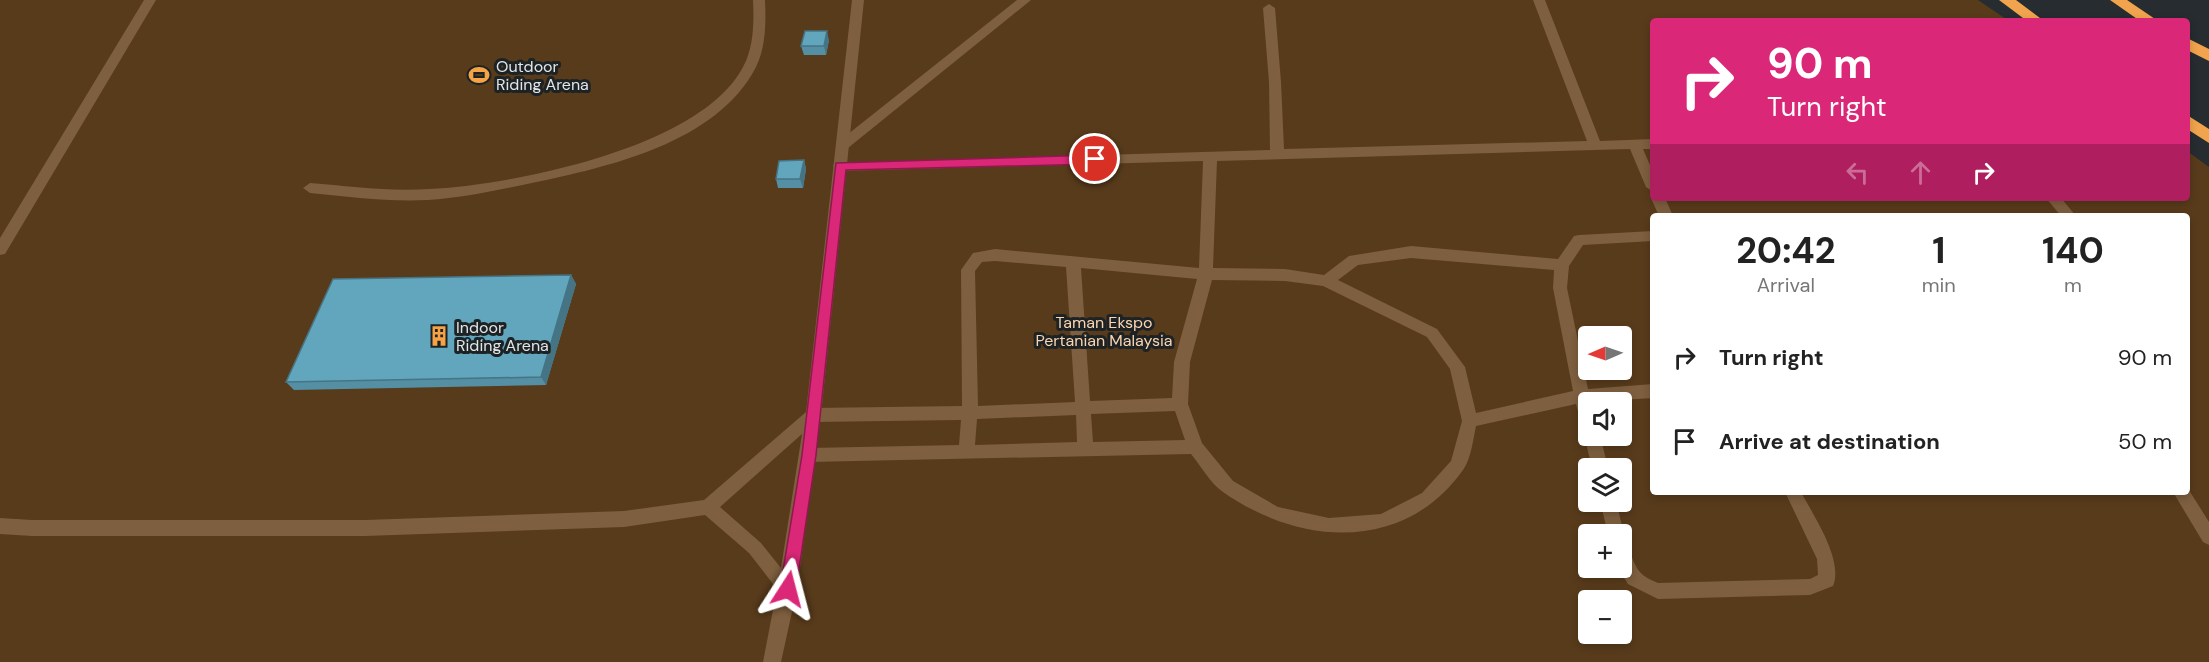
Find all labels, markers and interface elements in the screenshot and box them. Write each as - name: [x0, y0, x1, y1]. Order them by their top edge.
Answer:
- text: 90 m: [1767, 36, 1873, 91]
- icon: right: [1668, 42, 1746, 120]
- place label: Outdoor Riding Arena: [496, 56, 589, 95]
- sports icon: Outdoor Riding Arena: [467, 63, 491, 87]
- text: Turn right: [1767, 89, 1887, 124]
- pin: [1069, 133, 1120, 184]
- icon: arrive: [1078, 142, 1111, 175]
- icon: left: [1841, 156, 1874, 189]
- icon: ahead: [1904, 156, 1937, 189]
- icon: right: [1967, 156, 2000, 189]
- text: 20:42: [1736, 227, 1835, 274]
- text: 1: [1932, 227, 1945, 274]
- text: 140: [2042, 227, 2104, 274]
- text: Arrival: [1757, 272, 1815, 298]
- text: min: [1922, 272, 1956, 298]
- text: m: [2064, 272, 2082, 298]
- park label: Taman Ekspo Pertanian Malaysia: [1035, 312, 1173, 351]
- place label: Indoor Riding Arena: [456, 317, 549, 356]
- building icon: Indoor Riding Arena: [427, 324, 451, 348]
- north arrow: [1578, 326, 1632, 380]
- map controls: [1578, 326, 1632, 644]
- icon: right: [1668, 341, 1701, 374]
- text: Turn right: [1719, 343, 1824, 372]
- text: 90 m: [2118, 343, 2172, 372]
- button: sound: [1578, 392, 1632, 446]
- icon: arrive: [1668, 425, 1701, 458]
- text: Arrive at destination: [1719, 427, 1940, 456]
- text: 50 m: [2118, 427, 2172, 456]
- button: layers: [1578, 458, 1632, 512]
- button: +: [1578, 524, 1632, 578]
- position arrow: [756, 557, 820, 621]
- button: −: [1578, 590, 1632, 644]

